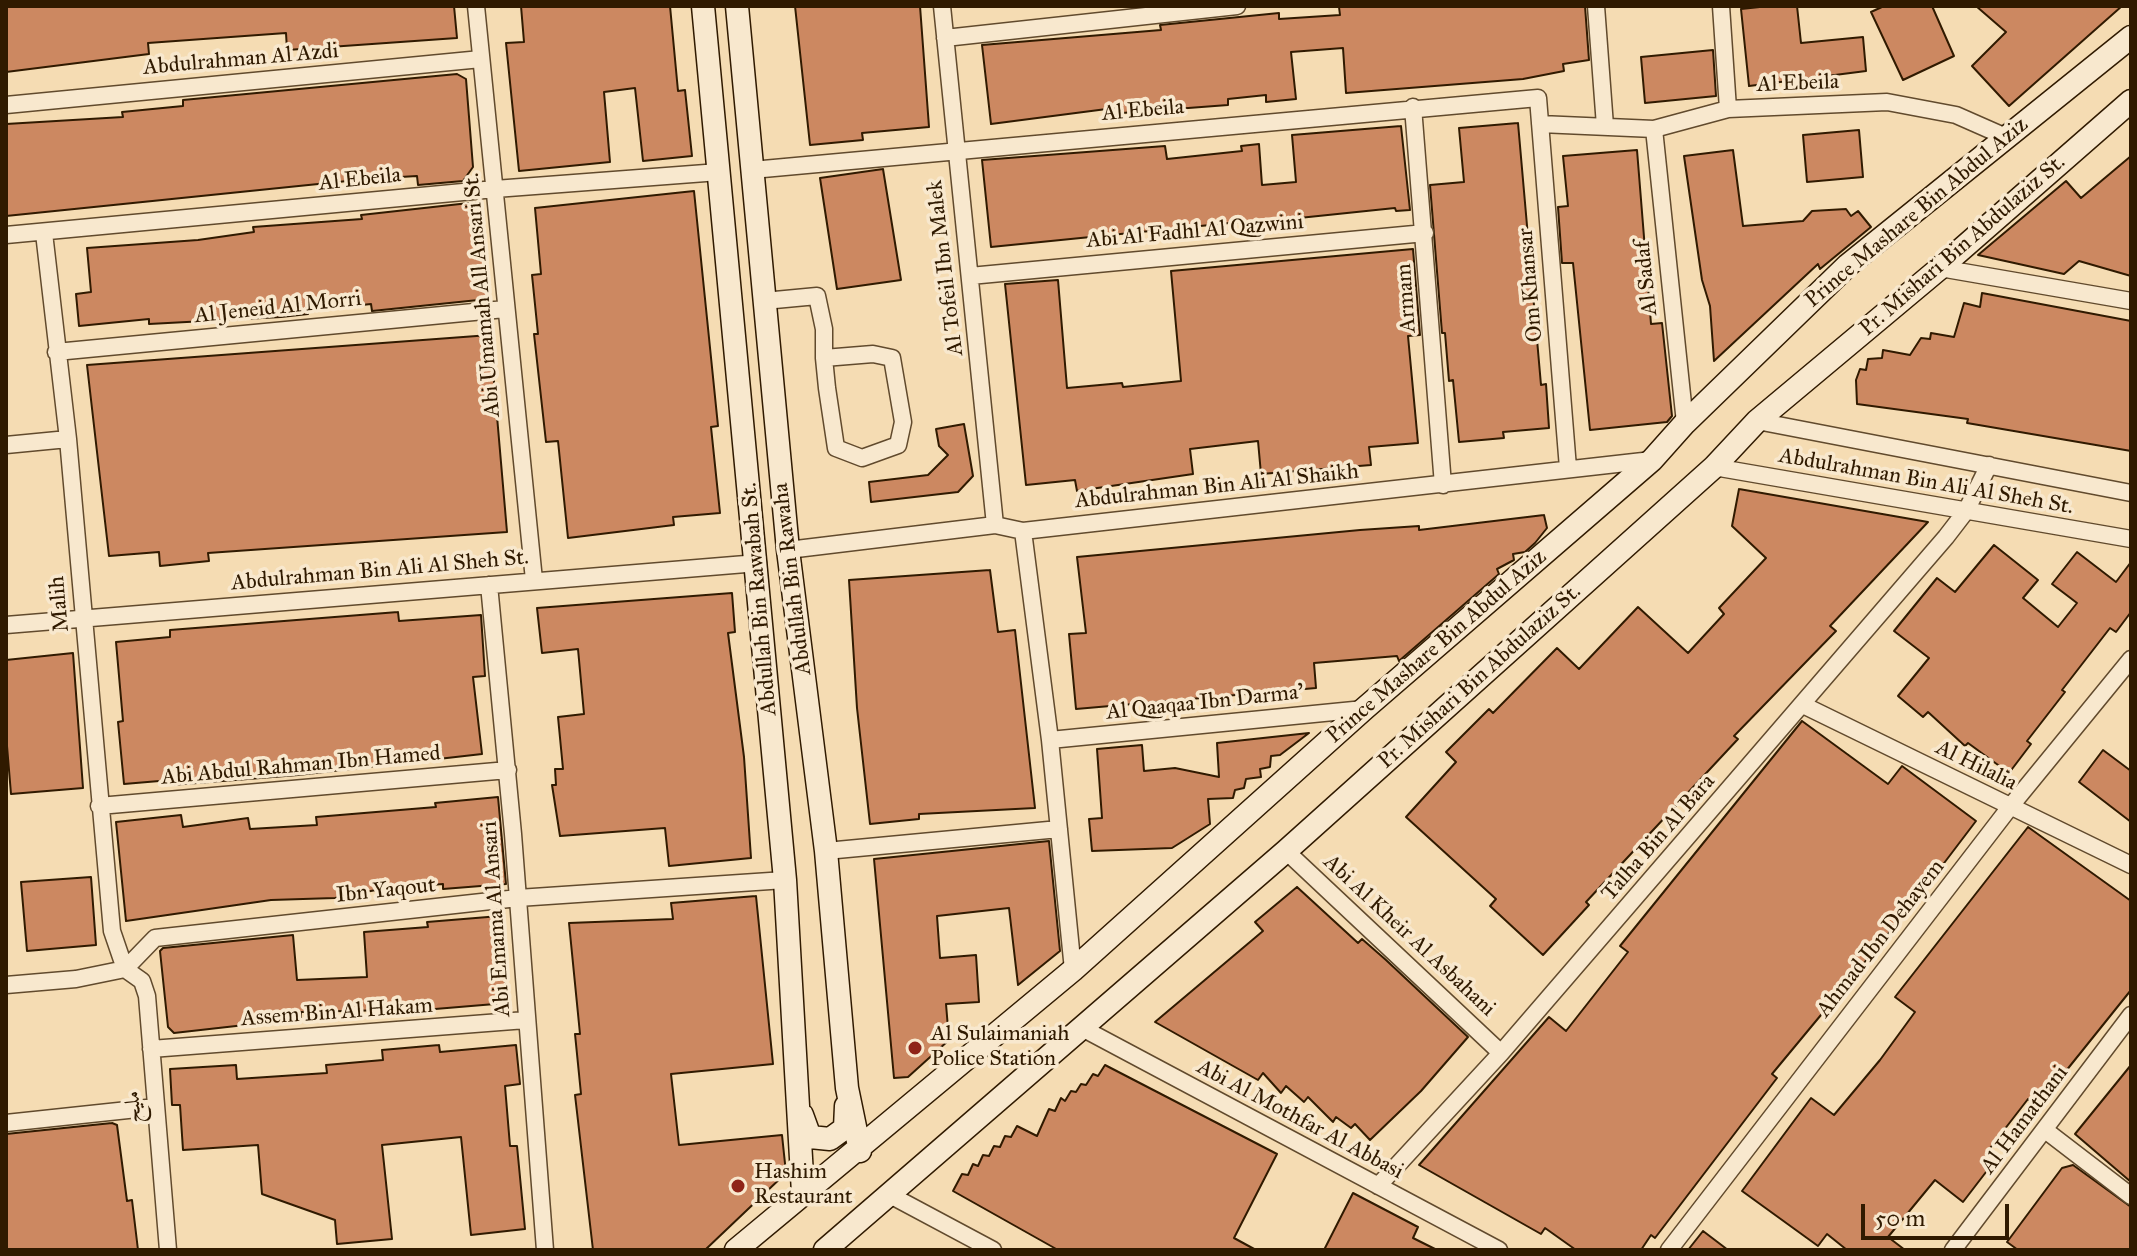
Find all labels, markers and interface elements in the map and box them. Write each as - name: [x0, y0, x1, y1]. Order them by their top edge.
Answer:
- street label: Abdulrahman Al Azdi: [142, 38, 340, 82]
- street label: Al Ebeila: [1756, 69, 1840, 99]
- street label: Al Ebeila: [1101, 94, 1185, 128]
- street label: Prince Mashare Bin Abdul Aziz: [1800, 112, 2034, 314]
- street label: Pr. Mishari Bin Abdulaziz St.: [1855, 150, 2071, 342]
- street label: Al Ebeila: [318, 163, 402, 197]
- street label: Abi Umamah All Ansari St.: [459, 172, 507, 418]
- street label: Al Tofeil Ibn Malek: [922, 179, 970, 357]
- street label: Abi Al Fadhl Al Qazwini: [1085, 209, 1305, 255]
- street label: Om Khansar: [1513, 227, 1549, 343]
- street label: Al Sadaf: [1630, 239, 1664, 317]
- street label: Armam: [1391, 262, 1423, 334]
- street label: Al Jeneid Al Morri: [193, 286, 363, 330]
- street label: Abdulrahman Bin Ali Al Sheh St.: [1777, 443, 2075, 521]
- street label: Abdulrahman Bin Ali Al Shaikh: [1074, 459, 1360, 515]
- street label: Abdullah Bin Rawabah St.: [737, 481, 783, 717]
- street label: Abdullah Bin Rawaha: [768, 481, 818, 677]
- street label: Prince Mashare Bin Abdul Aziz: [1322, 544, 1552, 750]
- street label: Abdulrahman Bin Ali Al Sheh St.: [230, 545, 530, 597]
- street label: Malih: [44, 575, 76, 633]
- street label: Pr. Mishari Bin Abdulaziz St.: [1373, 579, 1587, 775]
- street label: Al Qaaqaa Ibn Darma': [1105, 680, 1305, 726]
- street label: Al Hilalia: [1931, 735, 2021, 797]
- street label: Abi Abdul Rahman Ibn Hamed: [160, 741, 442, 791]
- street label: Talha Bin Al Bara: [1597, 769, 1721, 907]
- street label: Abi Emama Al Ansari: [477, 820, 517, 1018]
- street label: Abi Al Kheir Al Asbahani: [1318, 849, 1500, 1023]
- street label: Ahmad Ibn Dehayem: [1811, 855, 1951, 1023]
- street label: Ibn Yaqout: [335, 873, 437, 909]
- street label: Assem Bin Al Hakam: [240, 993, 434, 1033]
- place label: Al Sulaimaniah Police Station: [931, 1022, 1069, 1074]
- marker: Al Sulaimaniah Police Station: [906, 1039, 924, 1057]
- street label: Abi Al Mothfar Al Abbasi: [1192, 1054, 1408, 1186]
- street label: Al Hamathani: [1976, 1061, 2074, 1179]
- street label: مليح: [120, 1090, 148, 1124]
- place label: Hashim Restaurant: [754, 1160, 852, 1212]
- marker: Hashim Restaurant: [729, 1177, 747, 1195]
- scale bar: [1865, 1188, 2013, 1238]
- text: 50 m: [1875, 1203, 1925, 1233]

